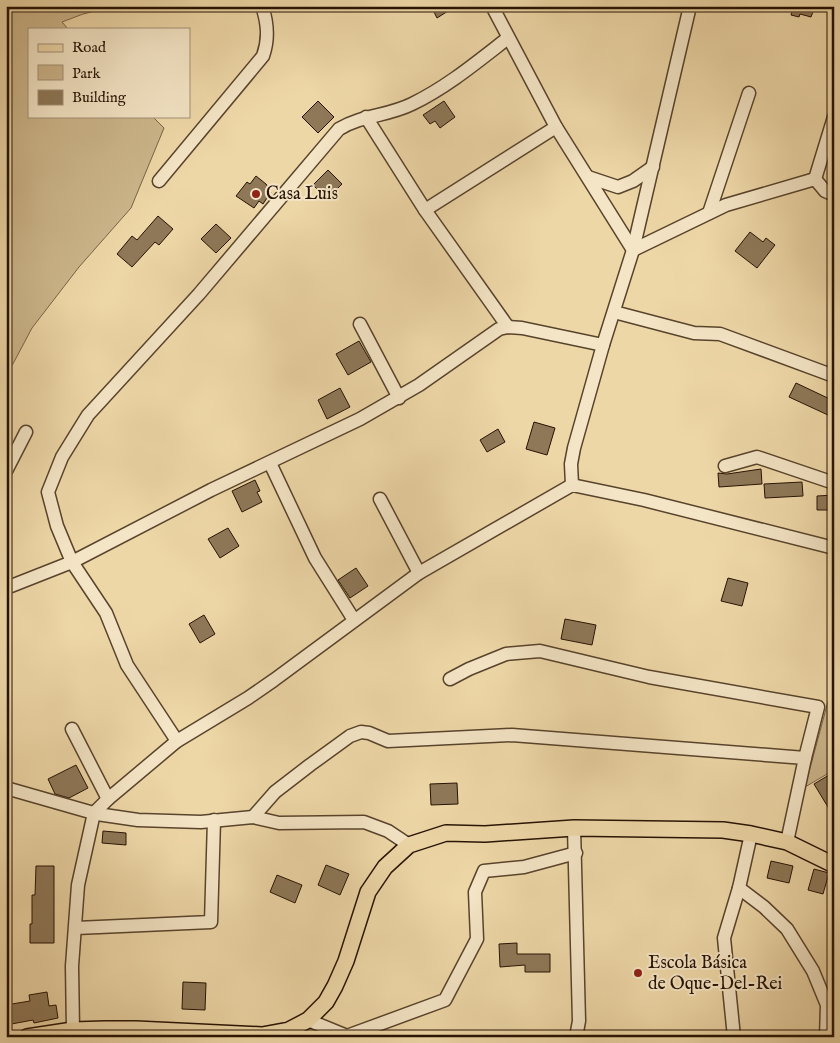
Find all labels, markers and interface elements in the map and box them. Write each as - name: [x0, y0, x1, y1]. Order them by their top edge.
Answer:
- legend: [28, 28, 190, 118]
- text: Road: [72, 38, 107, 57]
- text: Park: [72, 64, 102, 83]
- text: Building: [72, 88, 127, 107]
- place label: Casa Luis: [266, 183, 338, 206]
- marker: Casa Luis: [250, 188, 262, 200]
- place label: Escola Básica de Oque-Del-Rei: [648, 952, 782, 996]
- marker: Escola Básica de Oque-Del-Rei: [632, 967, 644, 979]

